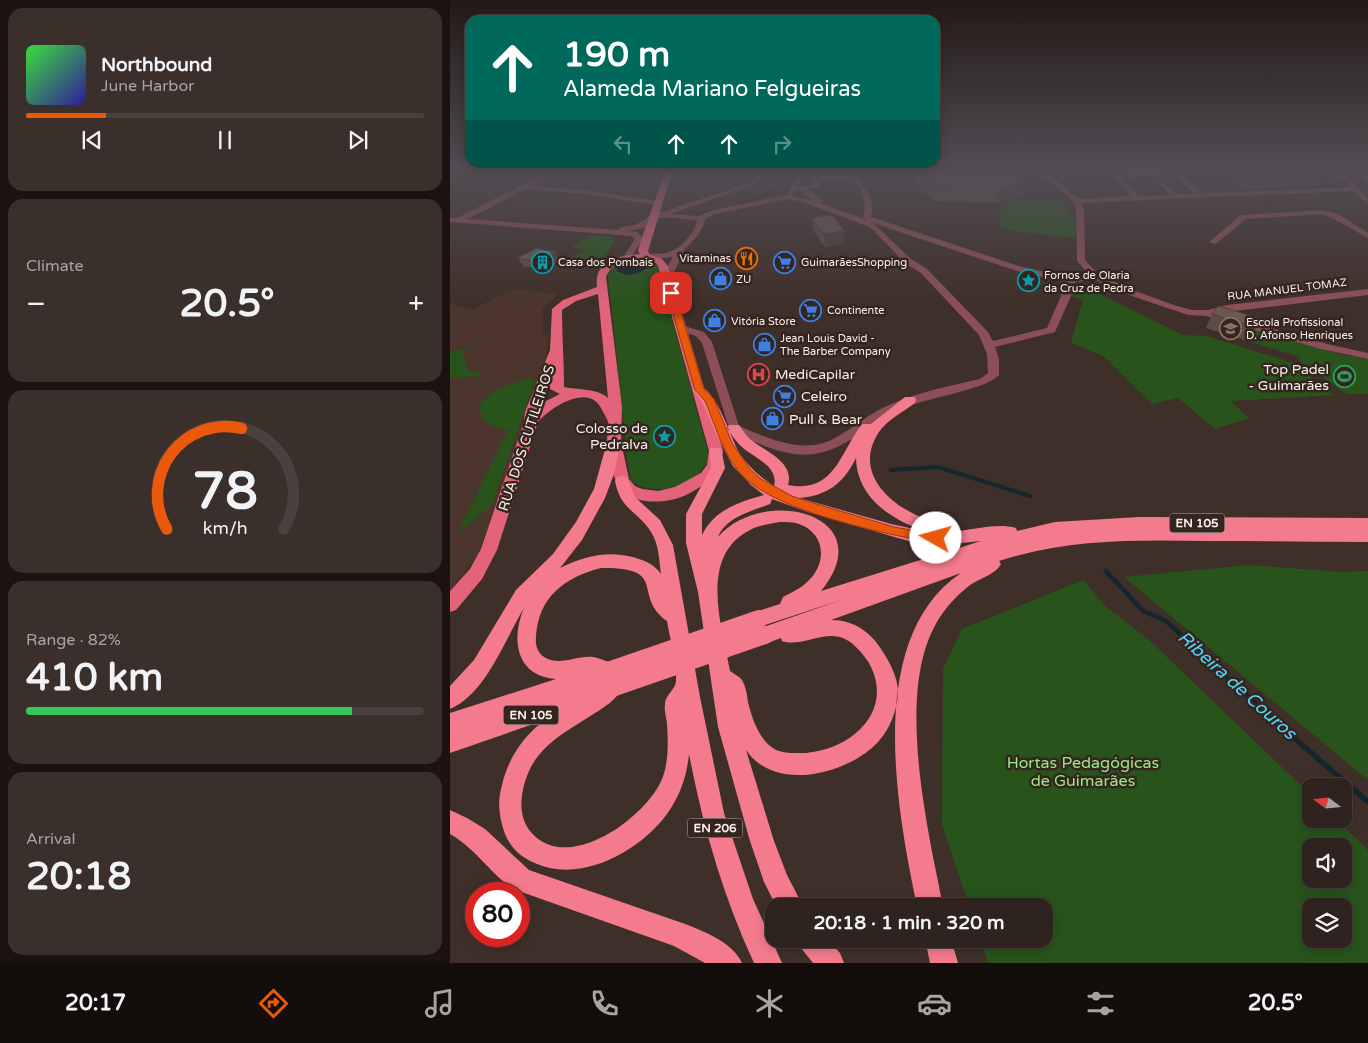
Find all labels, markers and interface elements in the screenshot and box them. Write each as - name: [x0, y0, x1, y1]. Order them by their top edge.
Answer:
- text: 190 m: [563, 34, 670, 76]
- icon: ahead: [480, 35, 545, 100]
- text: Northbound: [101, 54, 212, 76]
- text: June Harbor: [101, 76, 194, 96]
- text: Alameda Mariano Felgueiras: [563, 76, 861, 102]
- icon: previous: [78, 126, 106, 154]
- icon: pause: [211, 126, 239, 154]
- icon: next: [344, 126, 372, 154]
- icon: left: [609, 130, 637, 158]
- icon: ahead: [662, 130, 690, 158]
- icon: ahead: [715, 130, 743, 158]
- icon: right: [768, 130, 796, 158]
- restaurant icon: Vitaminas: [735, 246, 759, 270]
- building icon: Casa dos Pombais: [530, 250, 554, 274]
- supermarket icon: GuimarãesShopping: [773, 250, 797, 274]
- place label: Vitaminas: [679, 252, 731, 265]
- text: Climate: [26, 256, 84, 276]
- place label: Casa dos Pombais: [558, 256, 653, 269]
- place label: GuimarãesShopping: [801, 256, 907, 269]
- shop icon: ZU: [708, 267, 732, 291]
- place icon: Fornos de Olaria da Cruz de Pedra: [1016, 269, 1040, 293]
- place label: Fornos de Olaria da Cruz de Pedra: [1044, 269, 1134, 295]
- pin: [650, 272, 692, 314]
- place label: ZU: [736, 273, 751, 286]
- street label: RUA MANUEL TOMAZ: [1226, 276, 1348, 303]
- icon: arrive: [657, 279, 685, 307]
- text: 20.5°: [180, 281, 275, 327]
- text: −: [26, 287, 46, 321]
- text: +: [408, 287, 424, 321]
- supermarket icon: Continente: [799, 298, 823, 322]
- place label: Continente: [827, 304, 885, 317]
- shop icon: Vitória Store: [703, 309, 727, 333]
- place label: Vitória Store: [731, 315, 796, 328]
- school or university icon: Escola Profissional D. Afonso Henriques: [1218, 316, 1242, 340]
- place label: Escola Profissional D. Afonso Henriques: [1246, 316, 1353, 342]
- shop icon: Jean Louis David - The Barber Company: [752, 332, 776, 356]
- place label: Jean Louis David - The Barber Company: [780, 332, 891, 358]
- place label: Top Padel - Guimarães: [1248, 361, 1329, 394]
- hospital icon: MediCapilar: [747, 362, 771, 386]
- street label: RUA DOS CUTILEIROS: [495, 363, 558, 513]
- sports icon: Top Padel - Guimarães: [1333, 365, 1357, 389]
- place label: MediCapilar: [775, 366, 856, 383]
- supermarket icon: Celeiro: [773, 384, 797, 408]
- place label: Celeiro: [801, 388, 847, 405]
- shop icon: Pull & Bear: [761, 407, 785, 431]
- place label: Pull & Bear: [789, 411, 863, 428]
- place label: Colosso de Pedralva: [576, 420, 648, 453]
- place icon: Colosso de Pedralva: [652, 424, 676, 448]
- text: 78: [192, 460, 258, 523]
- position arrow: [909, 511, 961, 563]
- road number: EN 105: [1170, 514, 1224, 532]
- text: km/h: [203, 518, 247, 539]
- water label: Ribeira de Couros: [1173, 626, 1302, 745]
- text: Range · 82%: [26, 630, 121, 650]
- text: 410 km: [26, 655, 163, 701]
- road number: EN 105: [504, 706, 558, 724]
- park label: Hortas Pedagógicas de Guimarães: [1007, 753, 1159, 791]
- north arrow: [1302, 778, 1352, 828]
- map controls: [1302, 778, 1352, 948]
- road number: EN 206: [688, 818, 742, 838]
- text: Arrival: [26, 829, 75, 849]
- button: sound: [1302, 838, 1352, 888]
- text: 20:18: [26, 854, 131, 900]
- speed limit sign: 80: [465, 882, 530, 947]
- button: layers: [1302, 898, 1352, 948]
- text: 20:18 · 1 min · 320 m: [813, 912, 1005, 934]
- icon: directions: [256, 986, 291, 1021]
- icon: music: [422, 986, 457, 1021]
- icon: phone: [587, 986, 622, 1021]
- icon: climate: [752, 986, 787, 1021]
- icon: car: [917, 986, 952, 1021]
- icon: filters: [1083, 986, 1118, 1021]
- text: 20:17: [65, 990, 126, 1016]
- text: 20.5°: [1248, 990, 1303, 1016]

